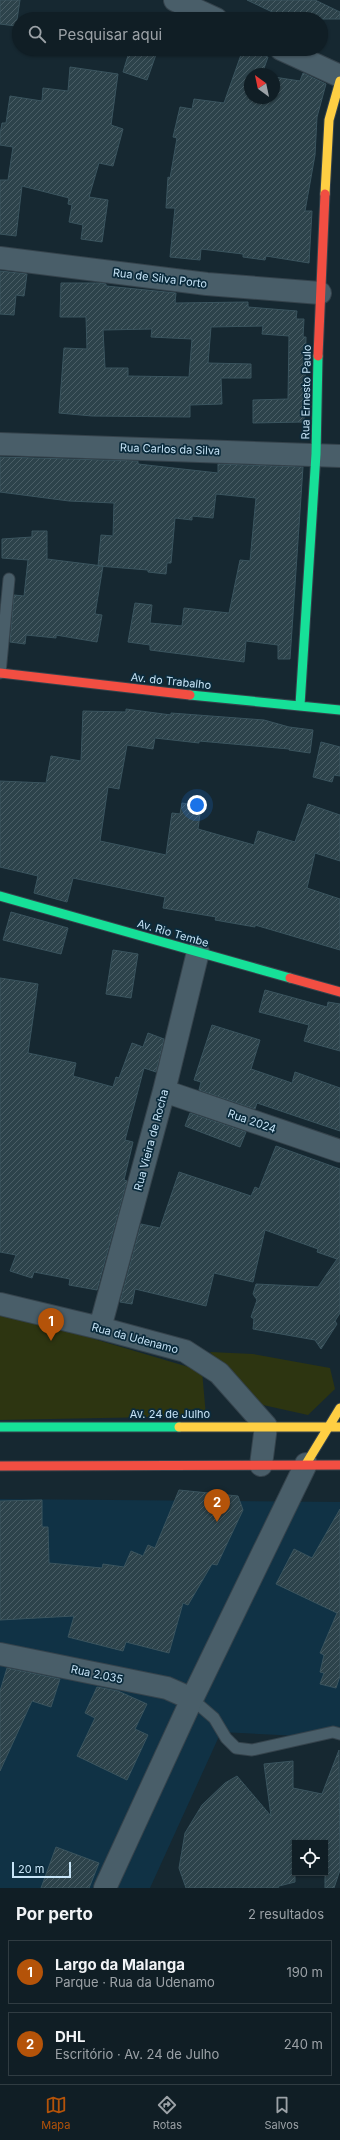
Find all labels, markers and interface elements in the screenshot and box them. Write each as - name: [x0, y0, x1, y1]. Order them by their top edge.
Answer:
- search box: [12, 12, 328, 56]
- icon: search: [26, 23, 48, 45]
- text: Pesquisar aqui: [58, 25, 162, 44]
- north arrow: [244, 68, 280, 104]
- street label: Rua de Silva Porto: [112, 265, 208, 291]
- street label: Rua Ernesto Paulo: [298, 344, 314, 439]
- street label: Rua Carlos da Silva: [120, 440, 220, 458]
- street label: Av. do Trabalho: [130, 670, 212, 692]
- your location: [187, 795, 207, 815]
- street label: Av. Rio Tembe: [136, 916, 210, 950]
- street label: Rua Vieira de Rocha: [131, 1088, 171, 1192]
- street label: Rua 2024: [226, 1106, 278, 1136]
- pin: 1: [38, 1308, 64, 1341]
- street label: Rua da Udenamo: [90, 1320, 180, 1356]
- street label: Av. 24 de Julho: [130, 1407, 211, 1421]
- pin: 2: [204, 1489, 230, 1522]
- street label: Rua 2.035: [70, 1662, 125, 1686]
- map controls: [292, 1840, 328, 1876]
- button: locate: [292, 1840, 328, 1876]
- scale bar: [12, 1860, 71, 1879]
- text: 20 m: [18, 1862, 44, 1876]
- text: Por perto: [16, 1904, 93, 1924]
- text: 2 resultados: [248, 1906, 324, 1922]
- text: Largo da Malanga: [55, 1955, 185, 1974]
- text: 1: [27, 1964, 33, 1980]
- text: 190 m: [286, 1964, 323, 1980]
- text: Parque · Rua da Udenamo: [55, 1974, 215, 1990]
- text: DHL: [55, 2027, 86, 2046]
- text: 2: [26, 2036, 34, 2052]
- text: 240 m: [284, 2036, 323, 2052]
- text: Escritório · Av. 24 de Julho: [55, 2046, 219, 2062]
- tab: Mapa: [41, 2094, 70, 2132]
- tab: Rotas: [153, 2094, 182, 2132]
- tab: Salvos: [264, 2094, 299, 2132]

